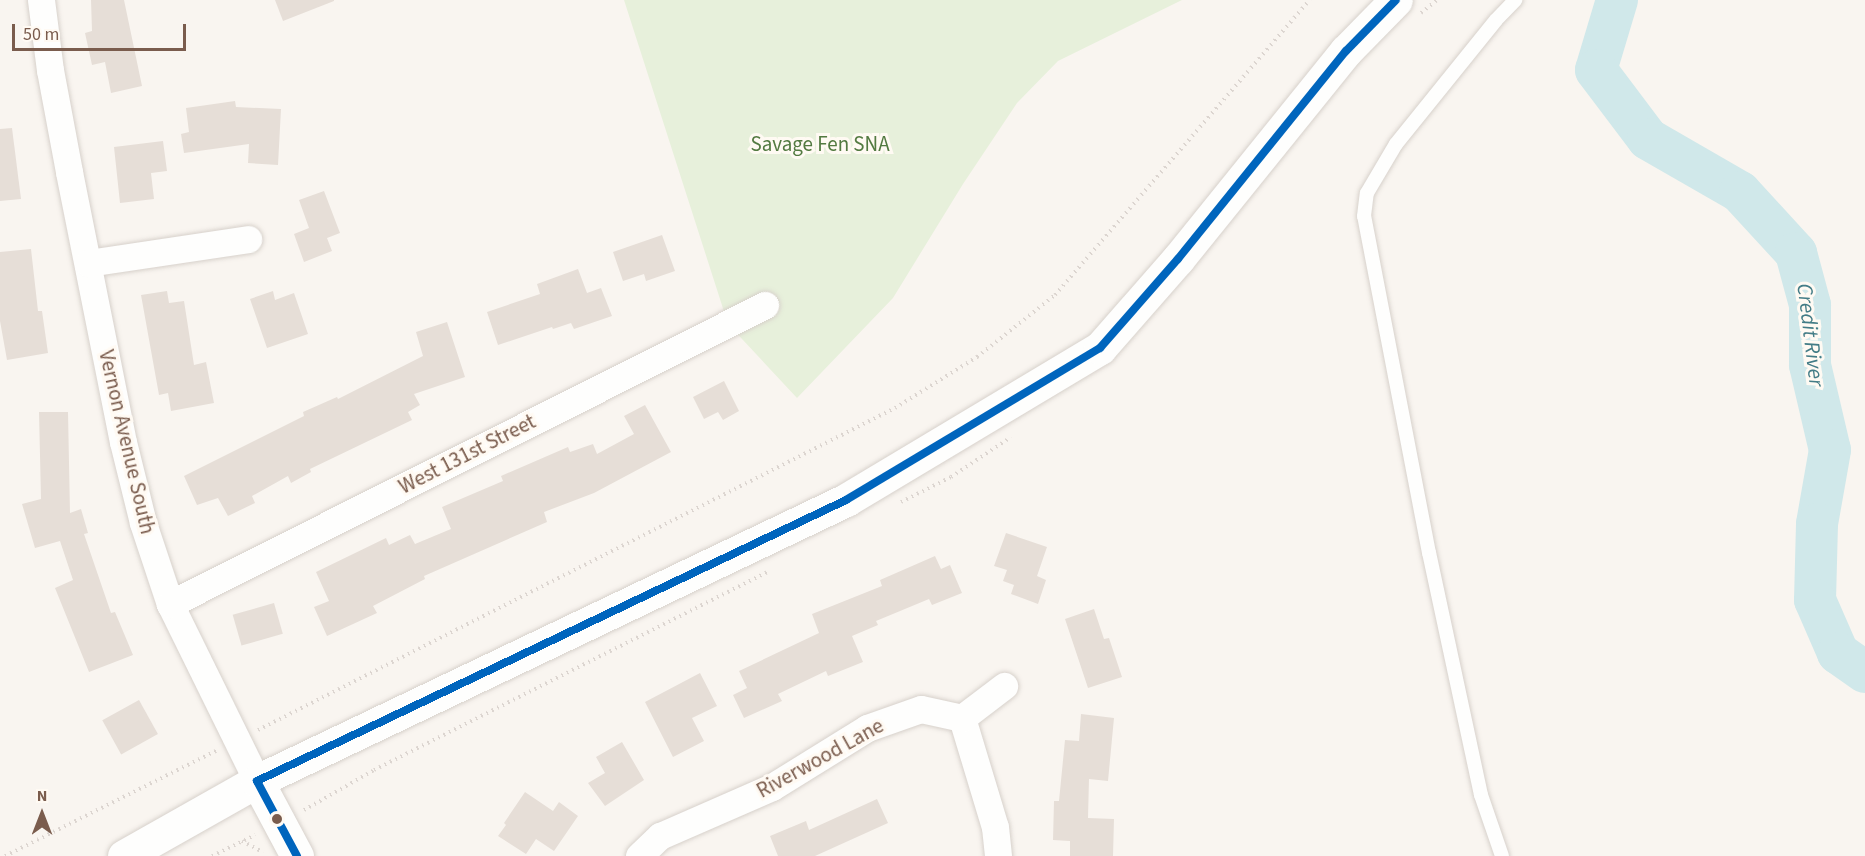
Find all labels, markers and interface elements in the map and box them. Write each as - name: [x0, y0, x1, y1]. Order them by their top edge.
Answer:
- scale bar: [15, 12, 189, 50]
- text: 50 m: [23, 22, 59, 47]
- park label: Savage Fen SNA: [750, 131, 890, 157]
- water label: Credit River: [1791, 282, 1829, 388]
- street label: Vernon Avenue South: [94, 347, 160, 537]
- street label: West 131st Street: [394, 409, 540, 499]
- street label: Riverwood Lane: [752, 713, 888, 803]
- north arrow: [12, 784, 72, 844]
- text: N: [37, 785, 47, 807]
- unlabelled marker: [271, 813, 283, 825]

